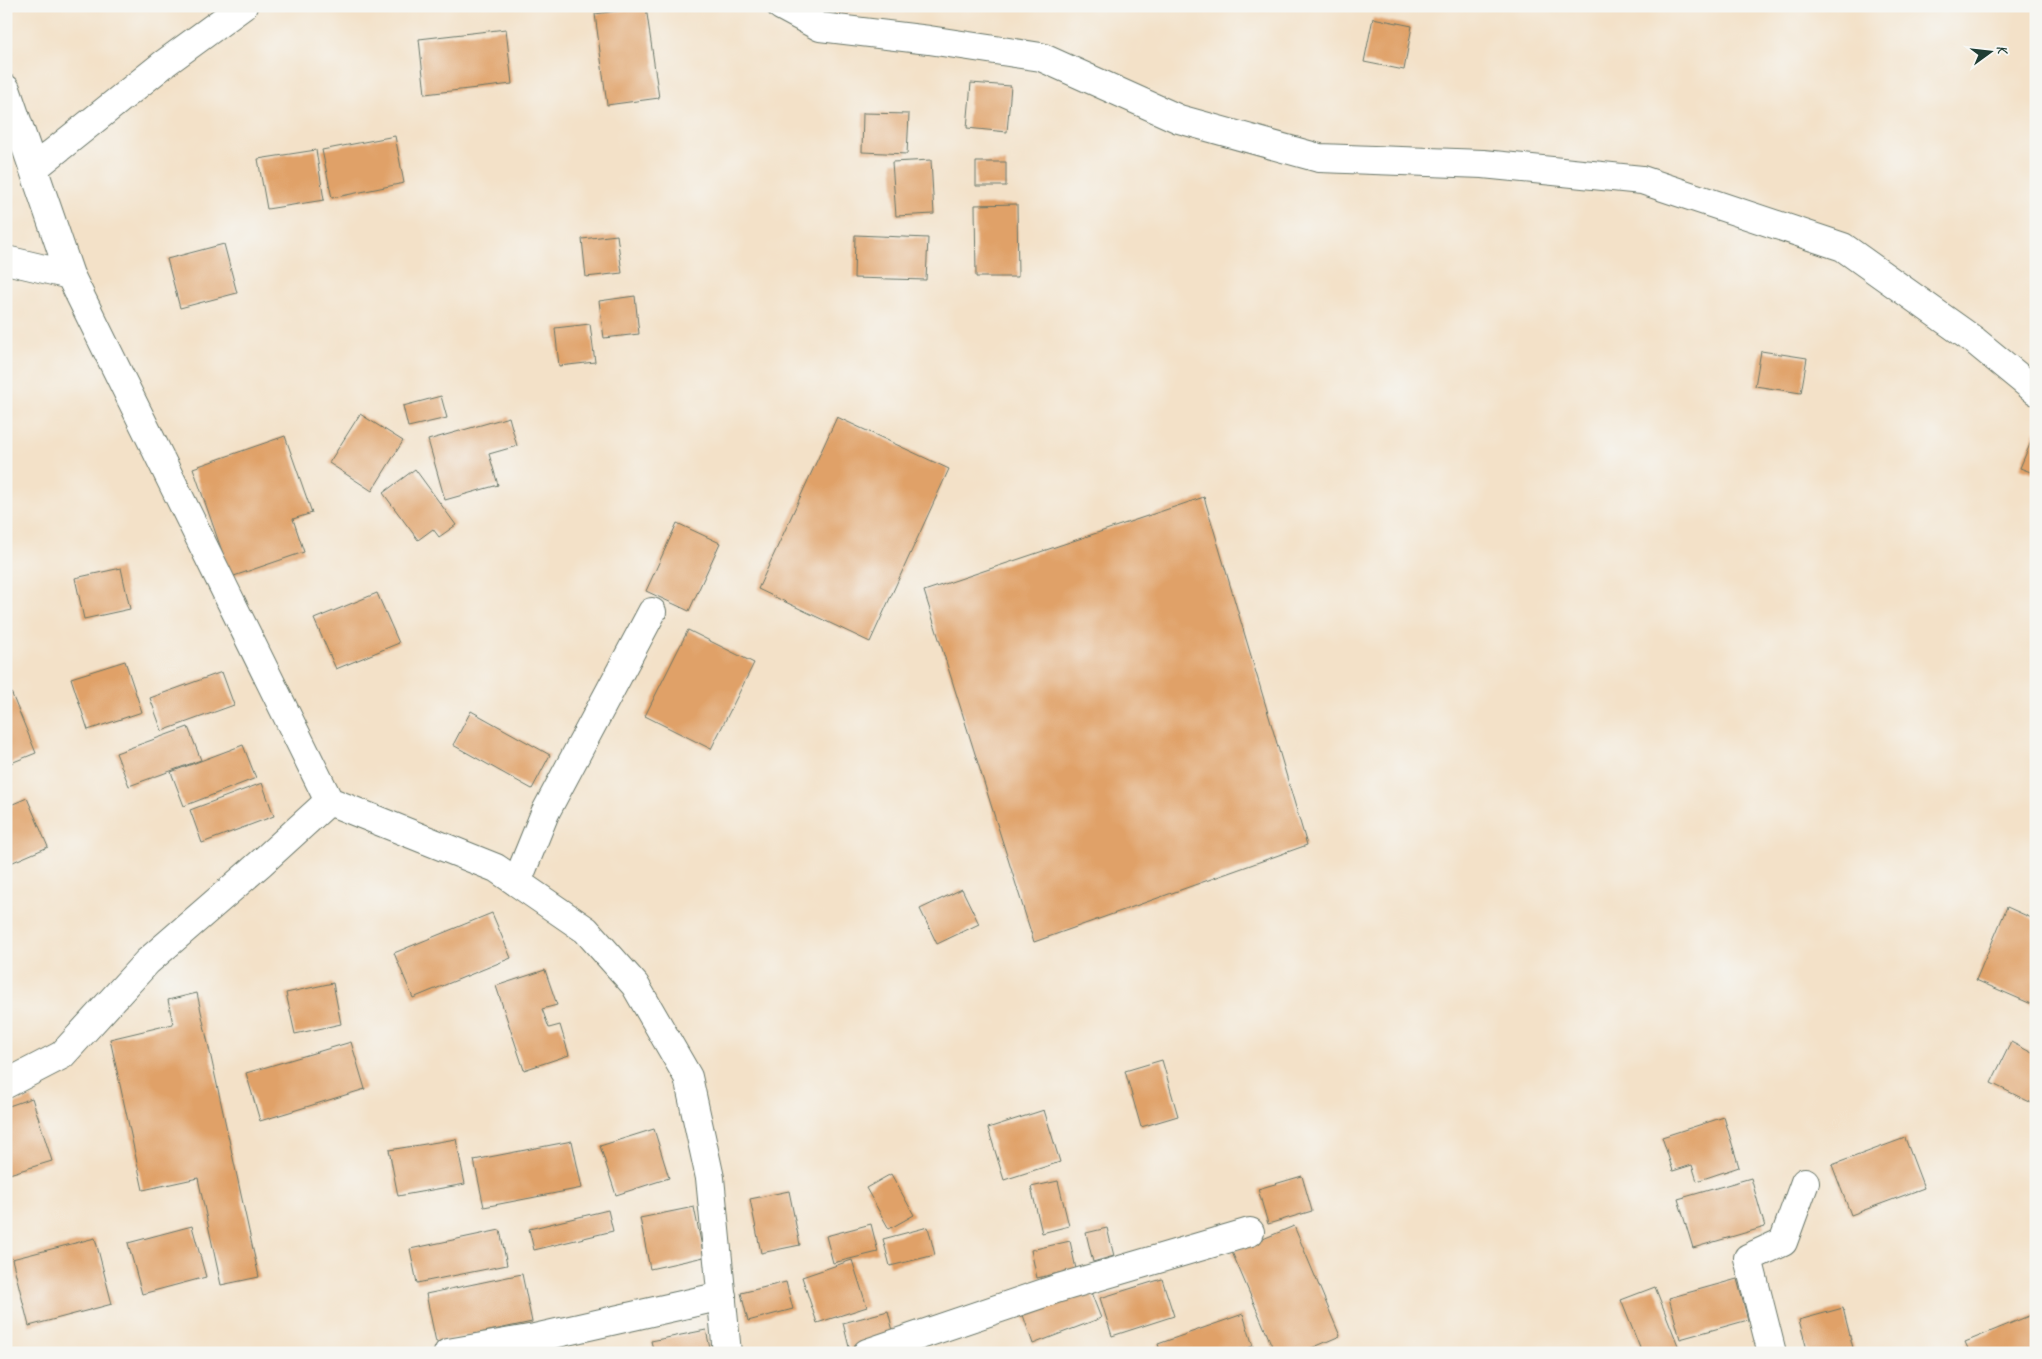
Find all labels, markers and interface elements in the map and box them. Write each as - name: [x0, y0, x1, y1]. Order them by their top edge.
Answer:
- north arrow: [1964, 28, 2014, 78]
- text: K: [1993, 43, 2012, 57]

